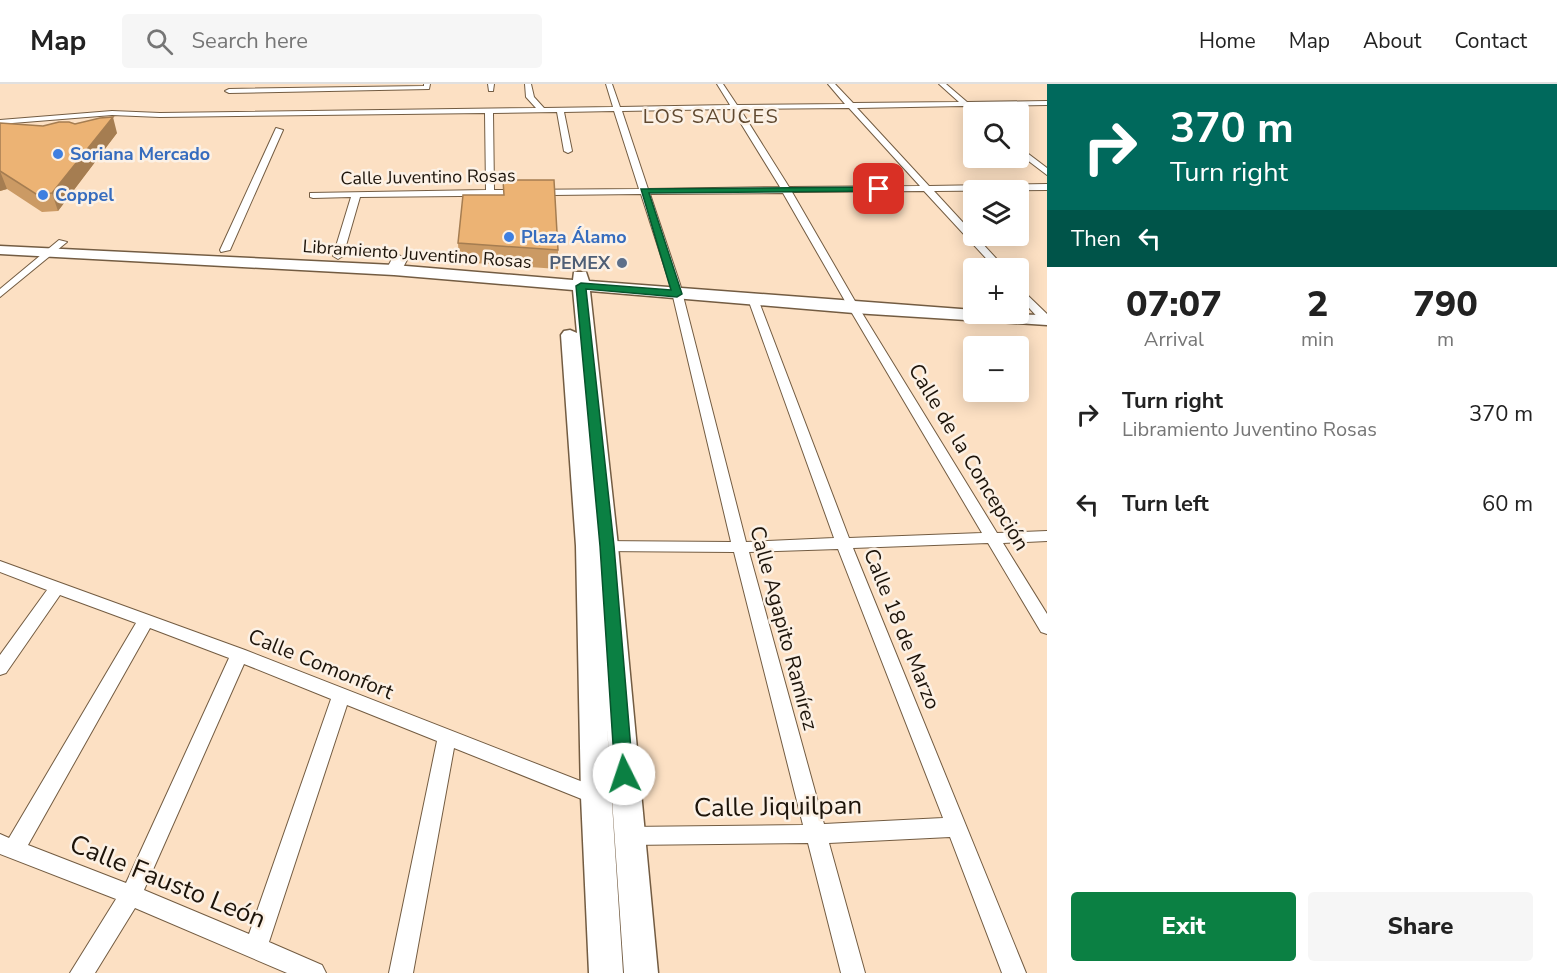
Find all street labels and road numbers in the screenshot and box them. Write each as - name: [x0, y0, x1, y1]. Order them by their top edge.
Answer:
- street label: Calle Juventino Rosas: [340, 163, 516, 191]
- street label: Libramiento Juventino Rosas: [302, 234, 532, 274]
- street label: Calle de la Concepción: [902, 358, 1036, 556]
- street label: Calle Agapito Ramírez: [743, 523, 825, 733]
- street label: Calle 18 de Marzo: [857, 544, 947, 714]
- street label: Calle Comonfort: [244, 622, 398, 706]
- street label: Calle Jiquilpan: [694, 788, 862, 825]
- street label: Calle Fausto León: [65, 826, 271, 937]

